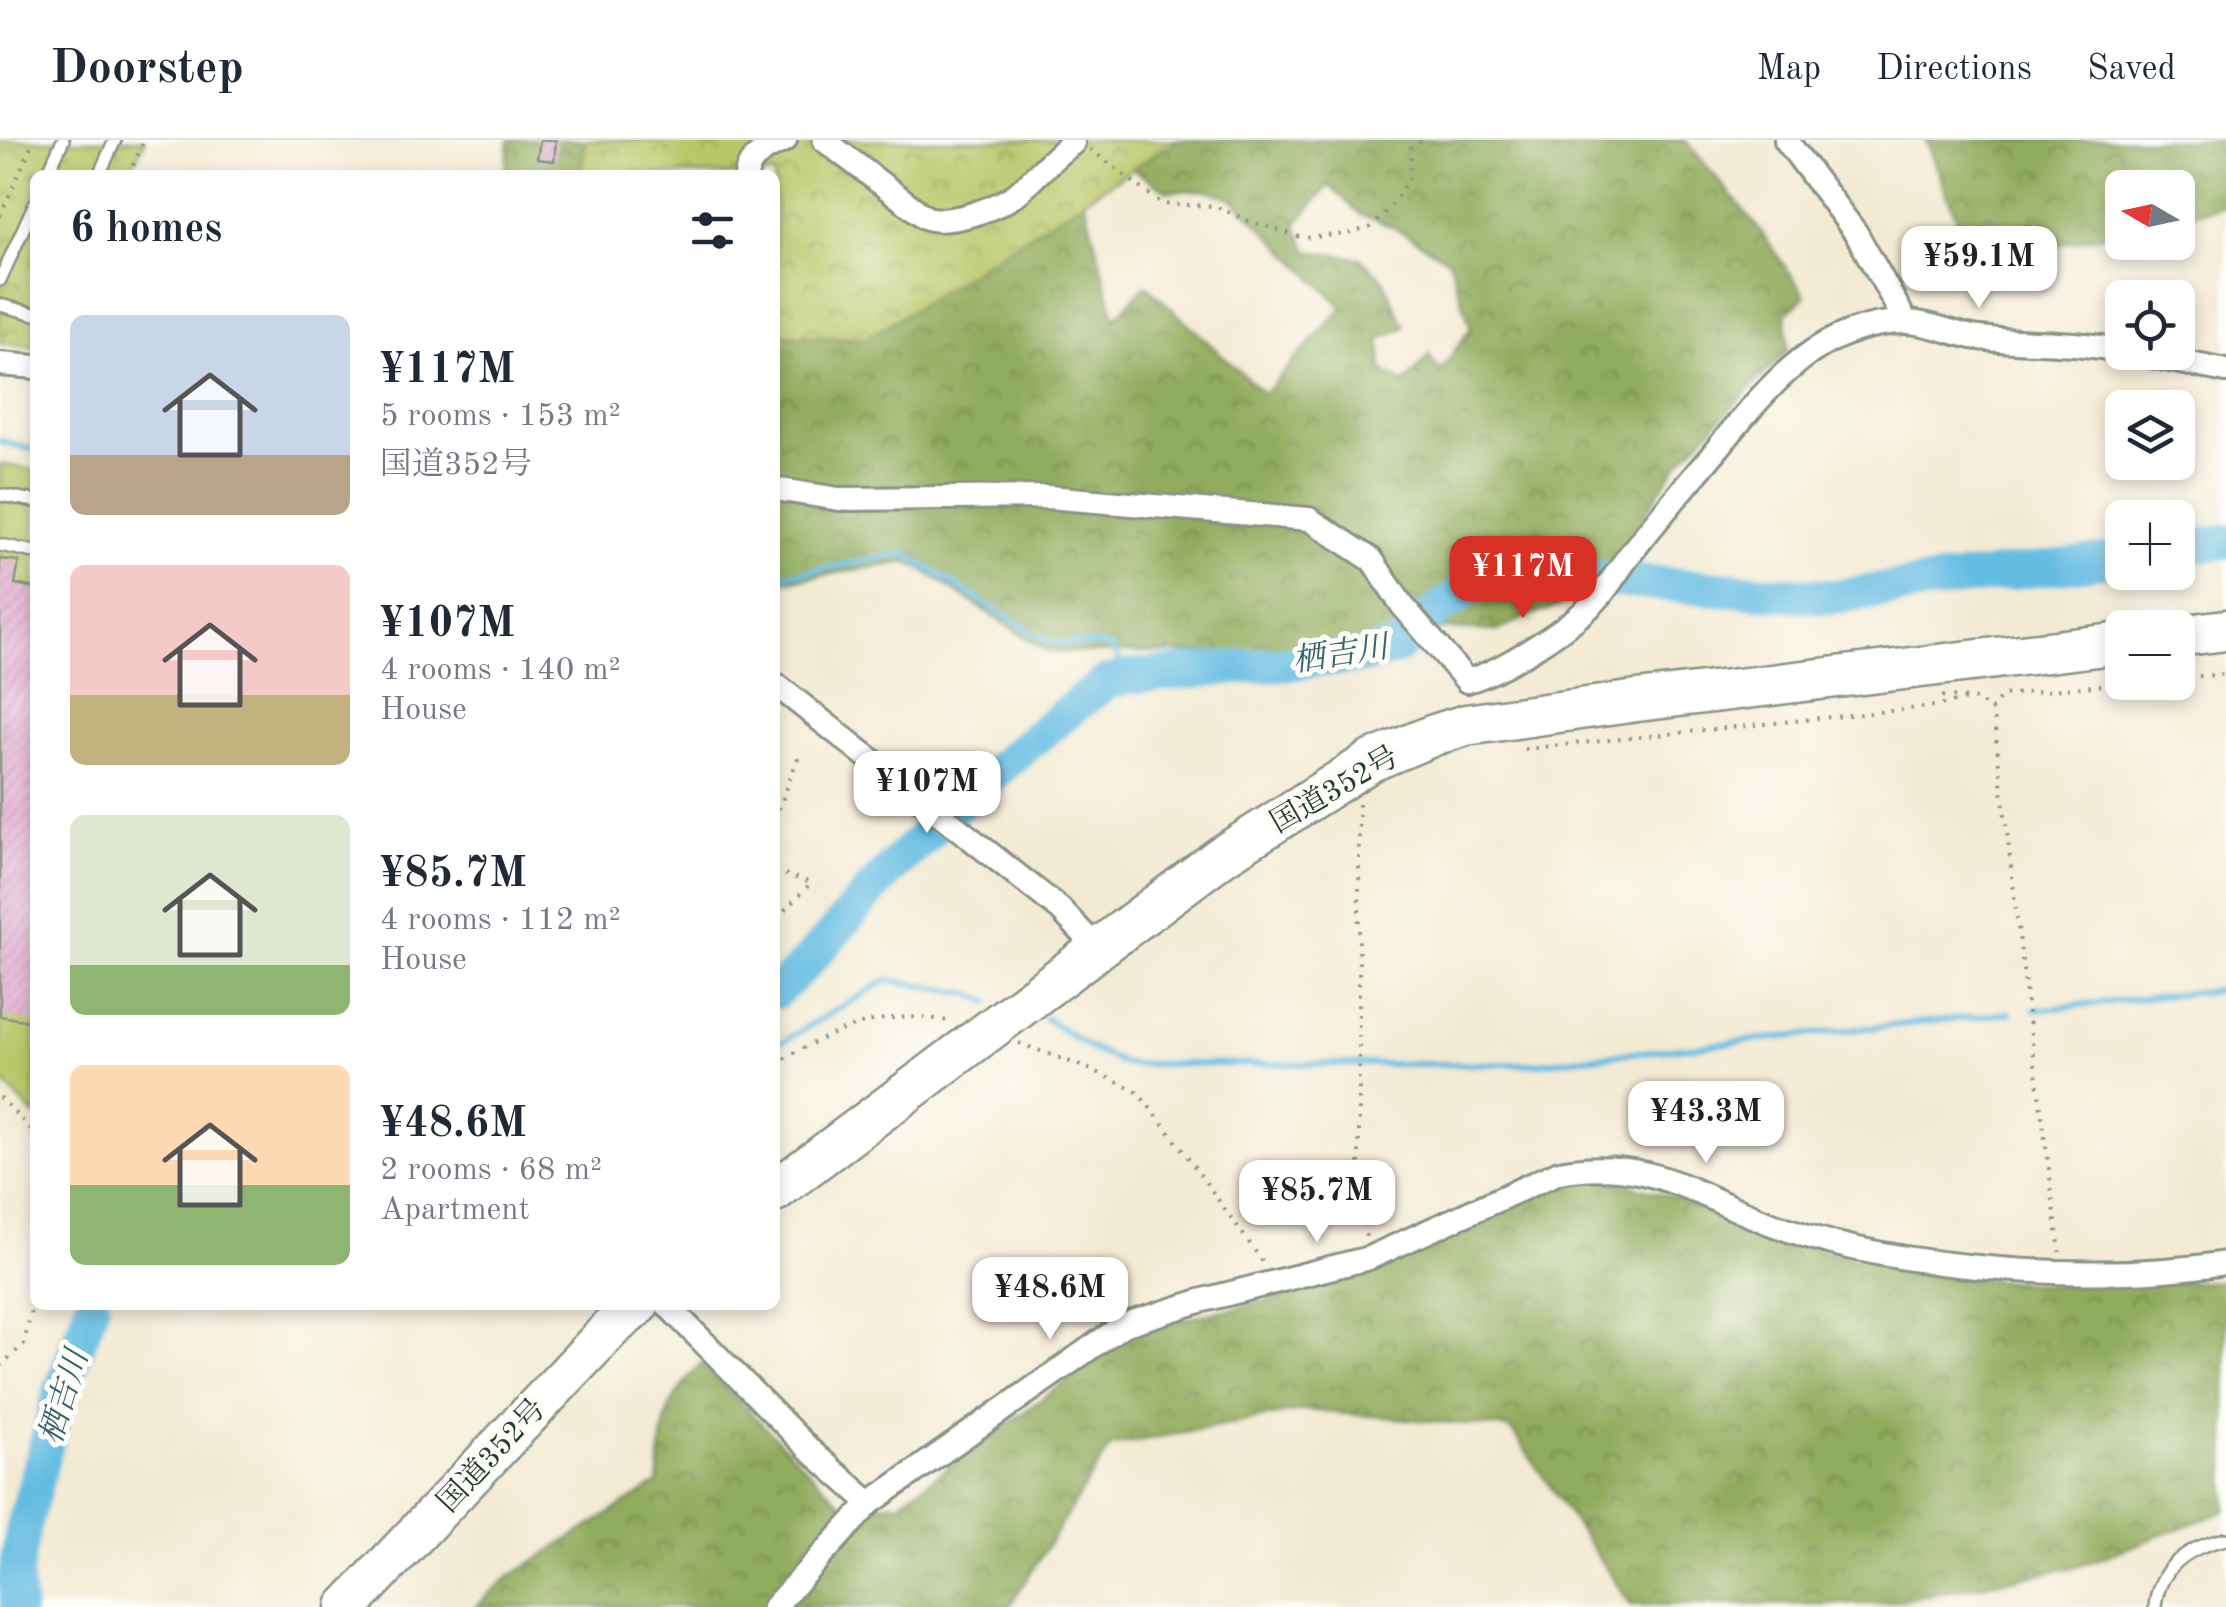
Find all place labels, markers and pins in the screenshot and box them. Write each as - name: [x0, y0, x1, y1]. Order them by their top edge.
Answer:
- pin: ¥59.1M: [1898, 226, 2060, 311]
- pin: ¥117M: [1453, 536, 1593, 621]
- pin: ¥107M: [857, 751, 997, 836]
- pin: ¥43.3M: [1625, 1081, 1787, 1166]
- pin: ¥85.7M: [1236, 1160, 1398, 1245]
- pin: ¥48.6M: [969, 1257, 1131, 1342]

